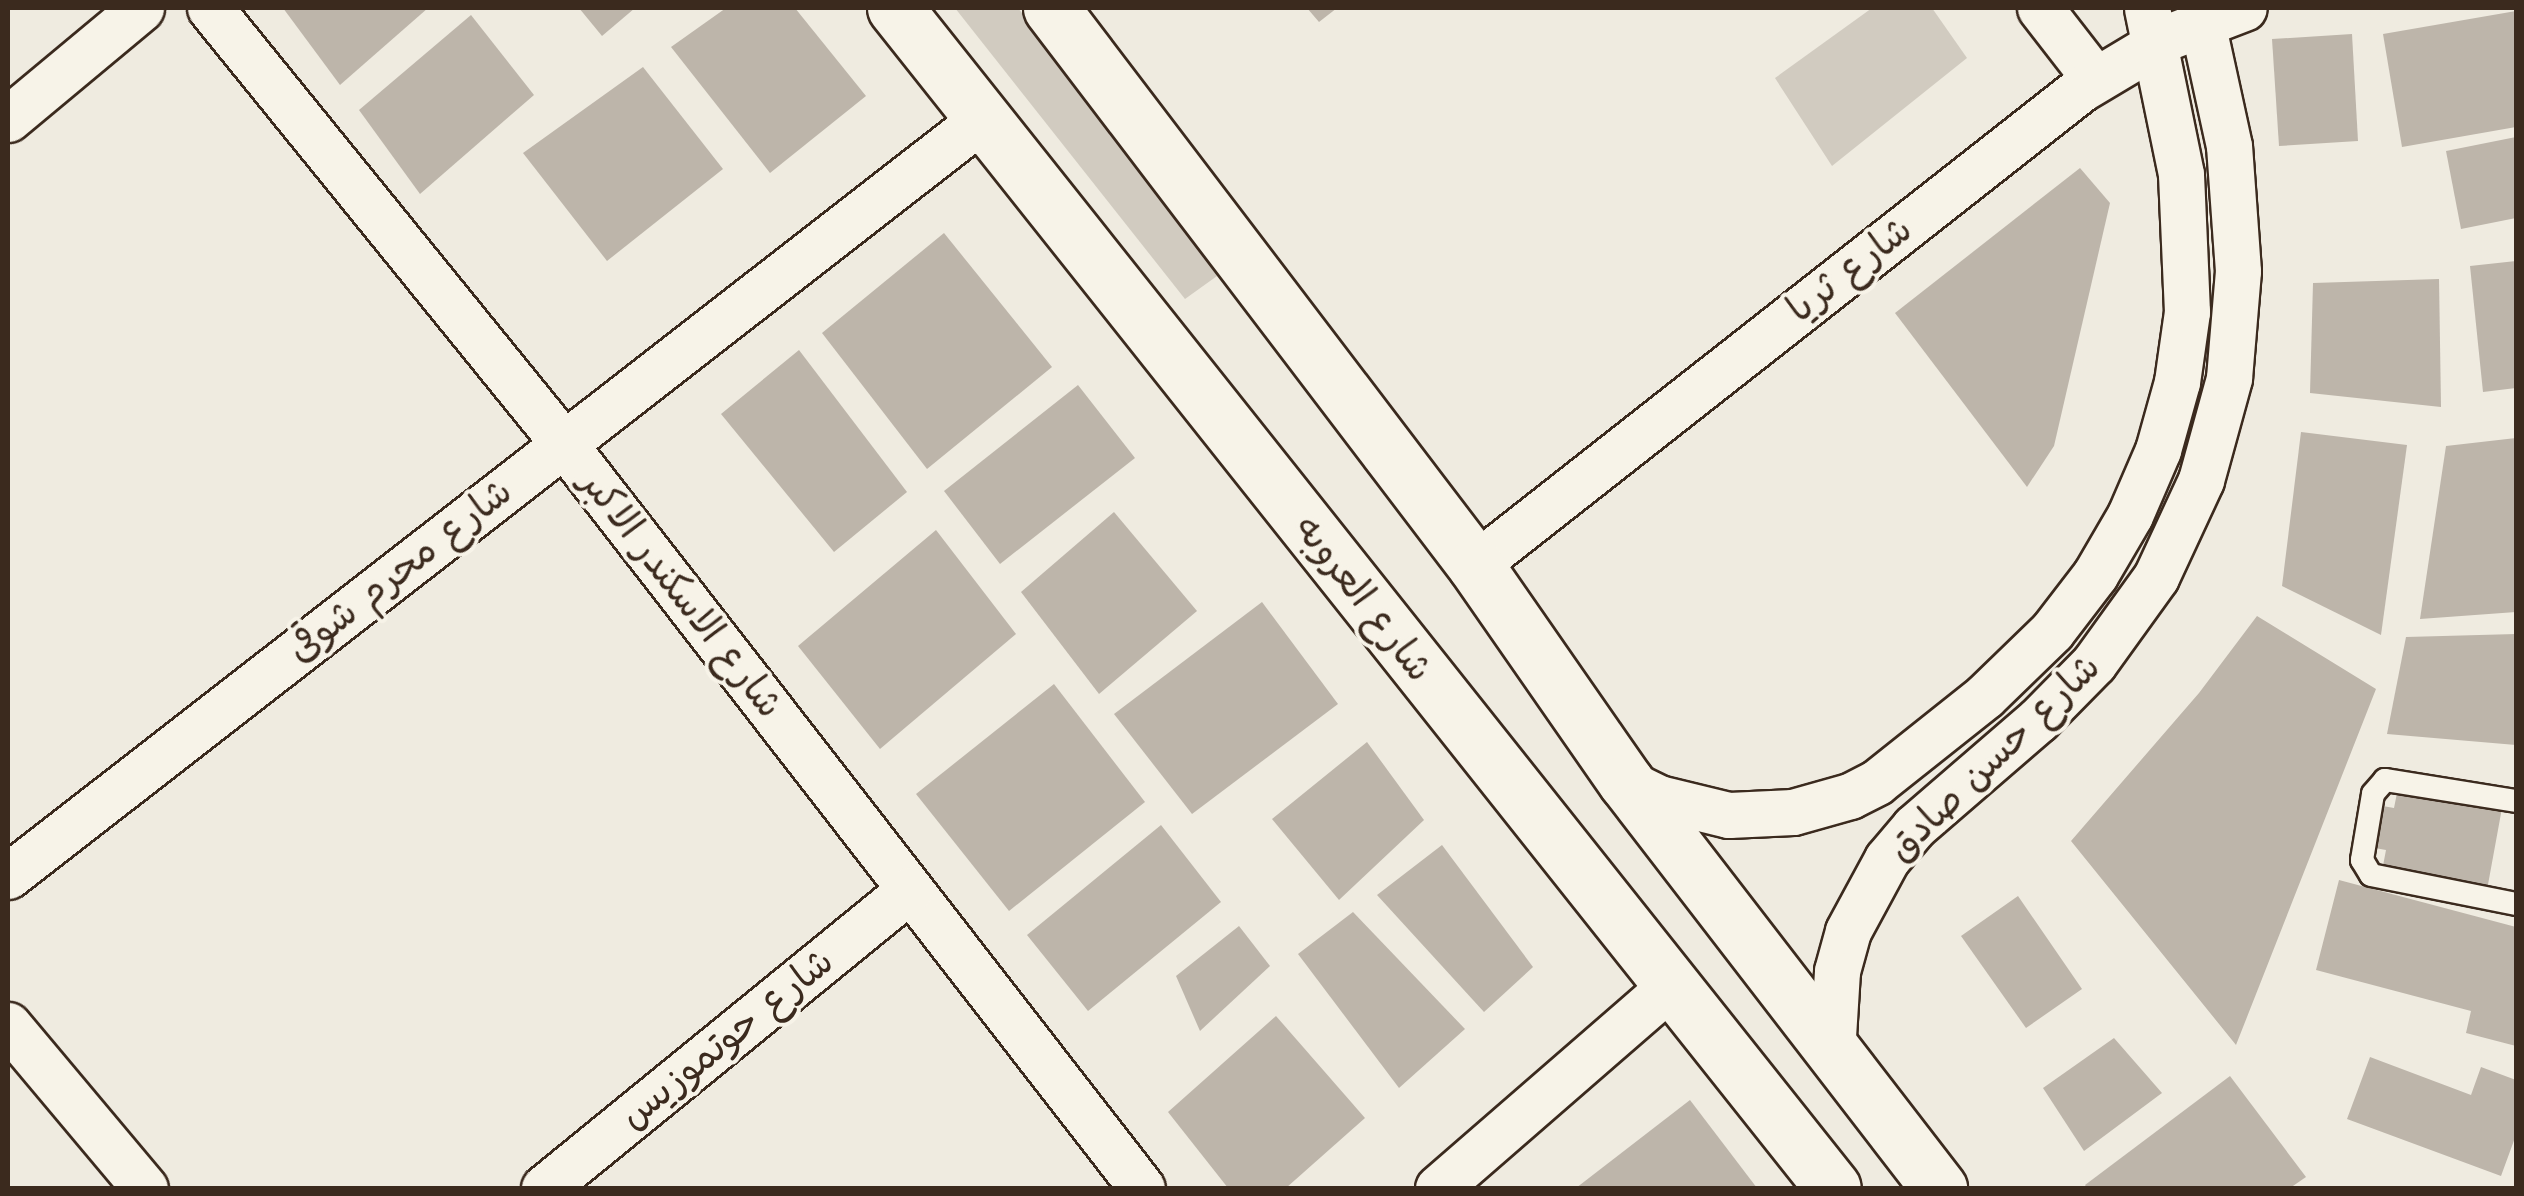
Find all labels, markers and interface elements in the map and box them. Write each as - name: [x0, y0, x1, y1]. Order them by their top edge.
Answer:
- street label: شارع ثريا: [1779, 207, 1921, 333]
- street label: شارع الاسكندر الاكبر: [570, 461, 792, 727]
- street label: شارع محرم شوقى: [279, 469, 521, 673]
- street label: شارع العروبه: [1284, 507, 1442, 691]
- street label: شارع حسن صادق: [1878, 645, 2110, 871]
- street label: شارع حوتموزيس: [611, 939, 843, 1139]

